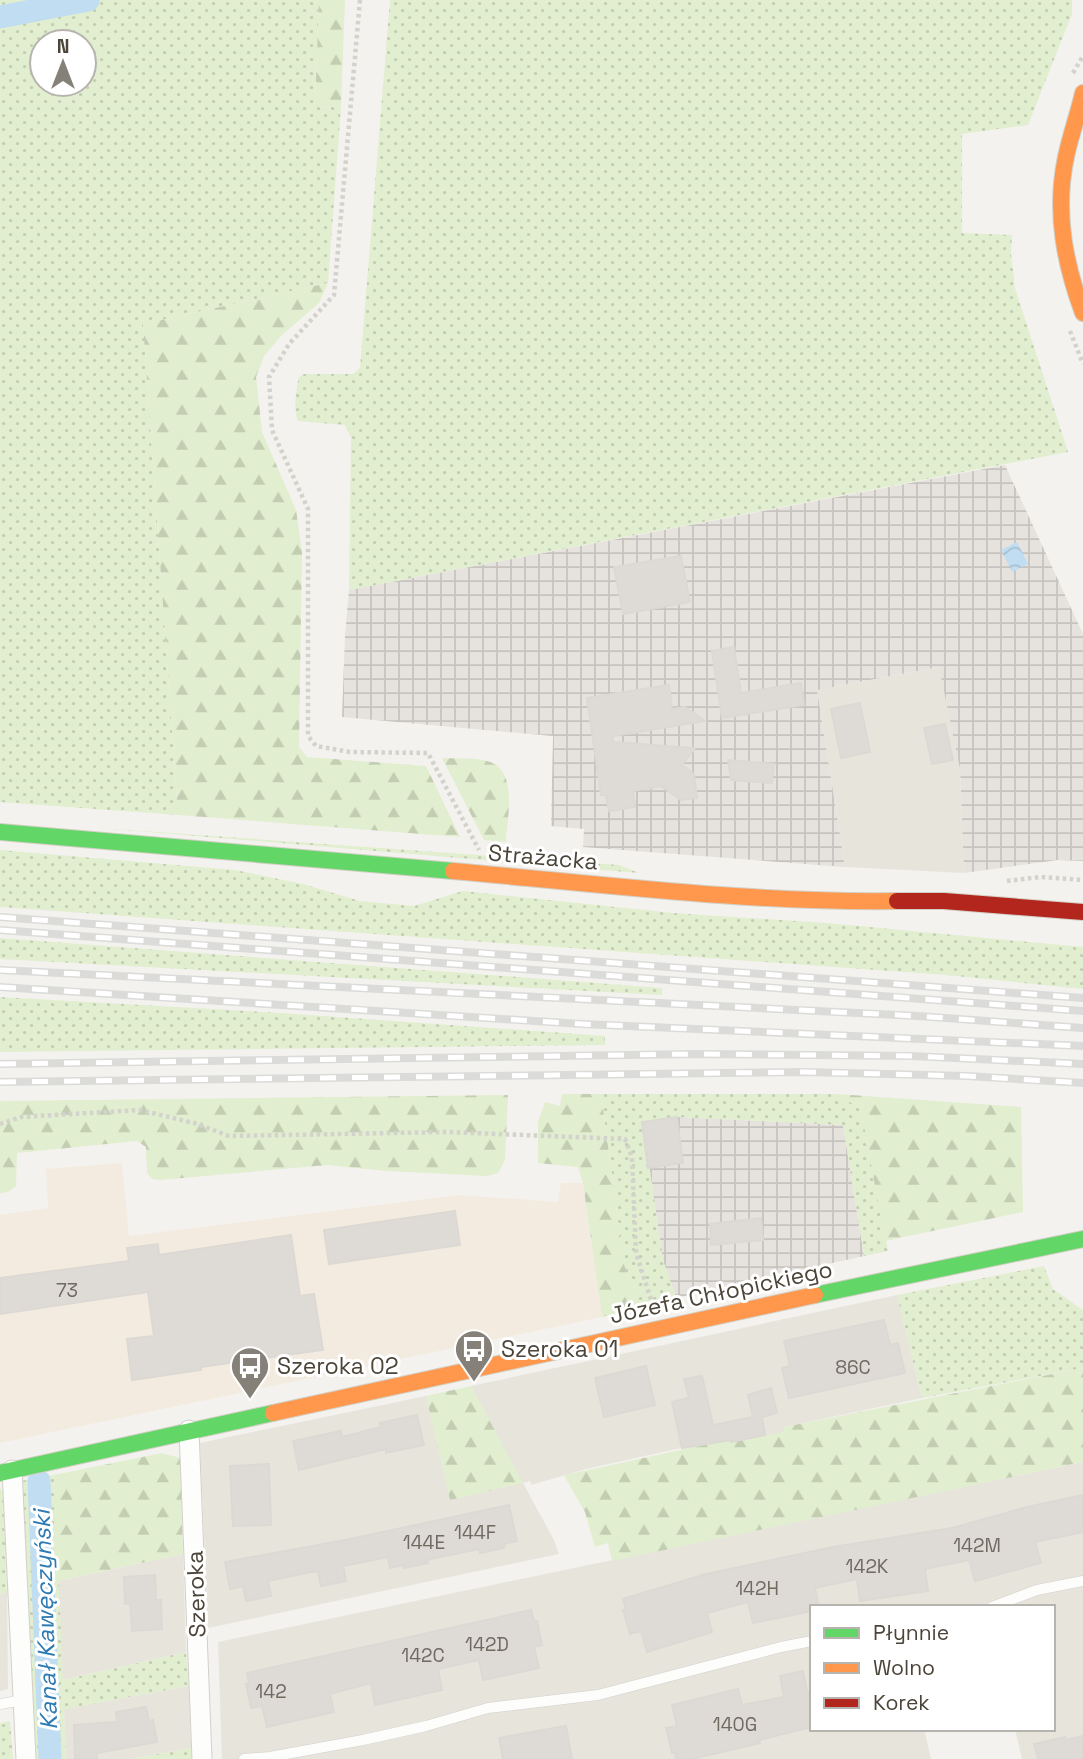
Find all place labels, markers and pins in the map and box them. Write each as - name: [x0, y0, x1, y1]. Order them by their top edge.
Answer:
- bus stop icon: Szeroka 01: [453, 1328, 495, 1383]
- place label: Szeroka 01: [501, 1334, 618, 1364]
- bus stop icon: Szeroka 02: [229, 1345, 271, 1400]
- place label: Szeroka 02: [277, 1351, 399, 1381]

